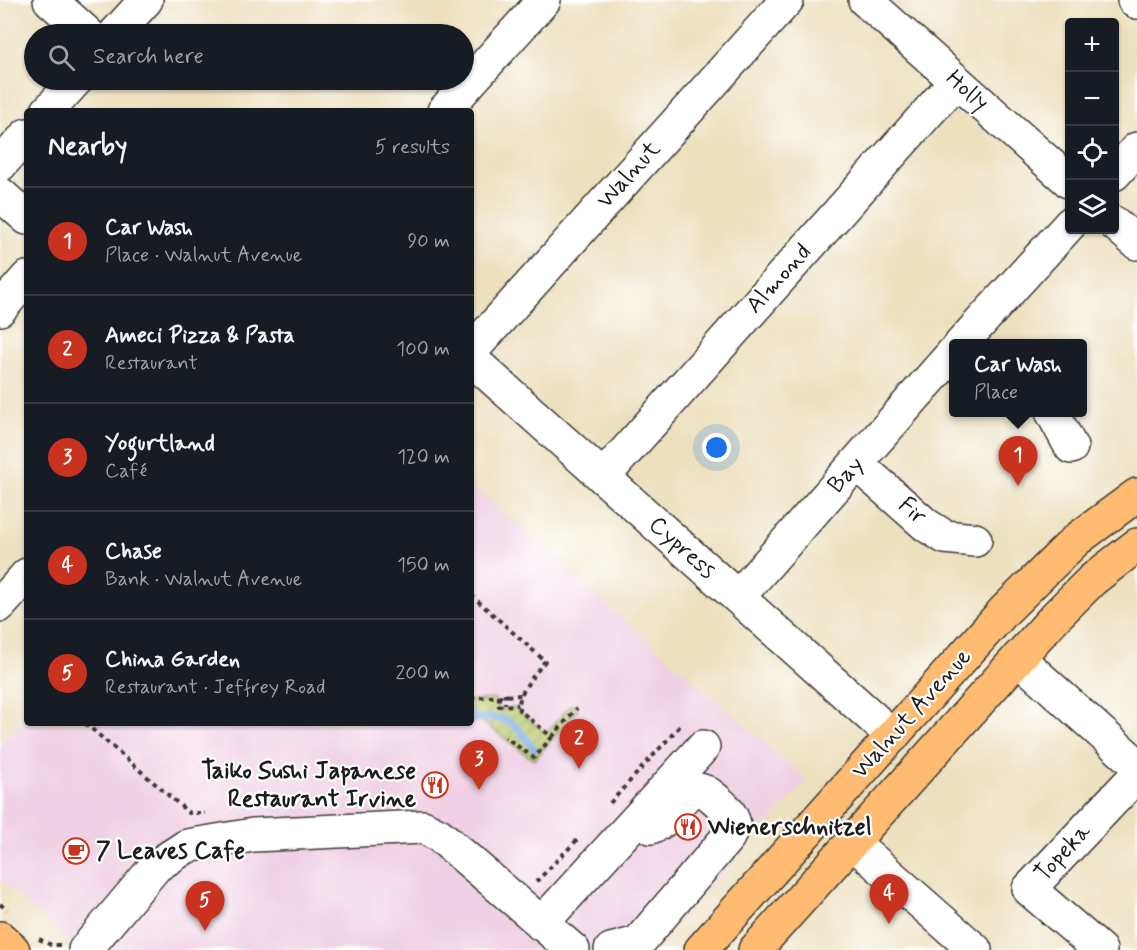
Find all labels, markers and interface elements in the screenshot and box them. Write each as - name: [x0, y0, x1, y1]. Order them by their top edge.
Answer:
- map controls: [1065, 18, 1119, 234]
- button: +: [1065, 18, 1119, 72]
- search box: [24, 24, 474, 90]
- icon: search: [45, 41, 78, 74]
- text: Search here: [93, 43, 204, 71]
- street label: Holly: [939, 63, 995, 119]
- button: −: [1065, 72, 1119, 126]
- button: locate: [1065, 126, 1119, 180]
- text: Nearby: [48, 130, 127, 164]
- text: 5 results: [375, 134, 450, 161]
- street label: Walnut: [590, 134, 668, 216]
- button: layers: [1065, 180, 1119, 234]
- text: Car Wash: [105, 214, 193, 242]
- text: 1: [63, 228, 72, 255]
- text: 90 m: [407, 228, 450, 255]
- street label: Almond: [739, 237, 819, 321]
- text: Place · Walnut Avenue: [105, 242, 302, 269]
- text: Ameci Pizza & Pasta: [105, 322, 295, 350]
- text: 2: [63, 336, 72, 363]
- text: 100 m: [396, 336, 450, 363]
- popup: [949, 339, 1087, 417]
- text: Restaurant: [105, 350, 198, 377]
- text: Car Wash: [974, 351, 1062, 379]
- text: Place: [974, 379, 1018, 406]
- text: Yogurtland: [105, 430, 215, 458]
- your location: [702, 433, 731, 462]
- pin: 1: [998, 436, 1038, 486]
- text: 3: [63, 444, 72, 471]
- text: 120 m: [397, 444, 450, 471]
- street label: Bay: [821, 450, 871, 500]
- text: Café: [105, 458, 147, 485]
- street label: Fir: [891, 490, 933, 532]
- street label: Cypress: [642, 510, 722, 586]
- text: Chase: [105, 538, 162, 566]
- text: 4: [62, 552, 73, 579]
- text: 150 m: [397, 552, 450, 579]
- text: Bank · Walnut Avenue: [105, 566, 302, 593]
- street label: Walnut Avenue: [845, 642, 979, 786]
- text: China Garden: [105, 646, 240, 674]
- text: 5: [62, 660, 74, 687]
- text: 200 m: [395, 660, 450, 687]
- text: Restaurant · Jeffrey Road: [105, 674, 325, 701]
- pin: 2: [560, 720, 598, 769]
- pin: 3: [460, 740, 498, 790]
- place label: Taiko Sushi Japanese Restaurant Irvine: [201, 756, 417, 815]
- restaurant icon: Taiko Sushi Japanese Restaurant Irvine: [420, 770, 450, 800]
- restaurant icon: Wienerschnitzel: [673, 812, 703, 842]
- place label: Wienerschnitzel: [707, 812, 872, 843]
- street label: Topeka: [1028, 817, 1098, 889]
- cafe icon: 7 Leaves Cafe: [61, 836, 91, 866]
- place label: 7 Leaves Cafe: [96, 836, 245, 867]
- pin: 4: [870, 874, 908, 924]
- pin: 5: [186, 882, 224, 931]

